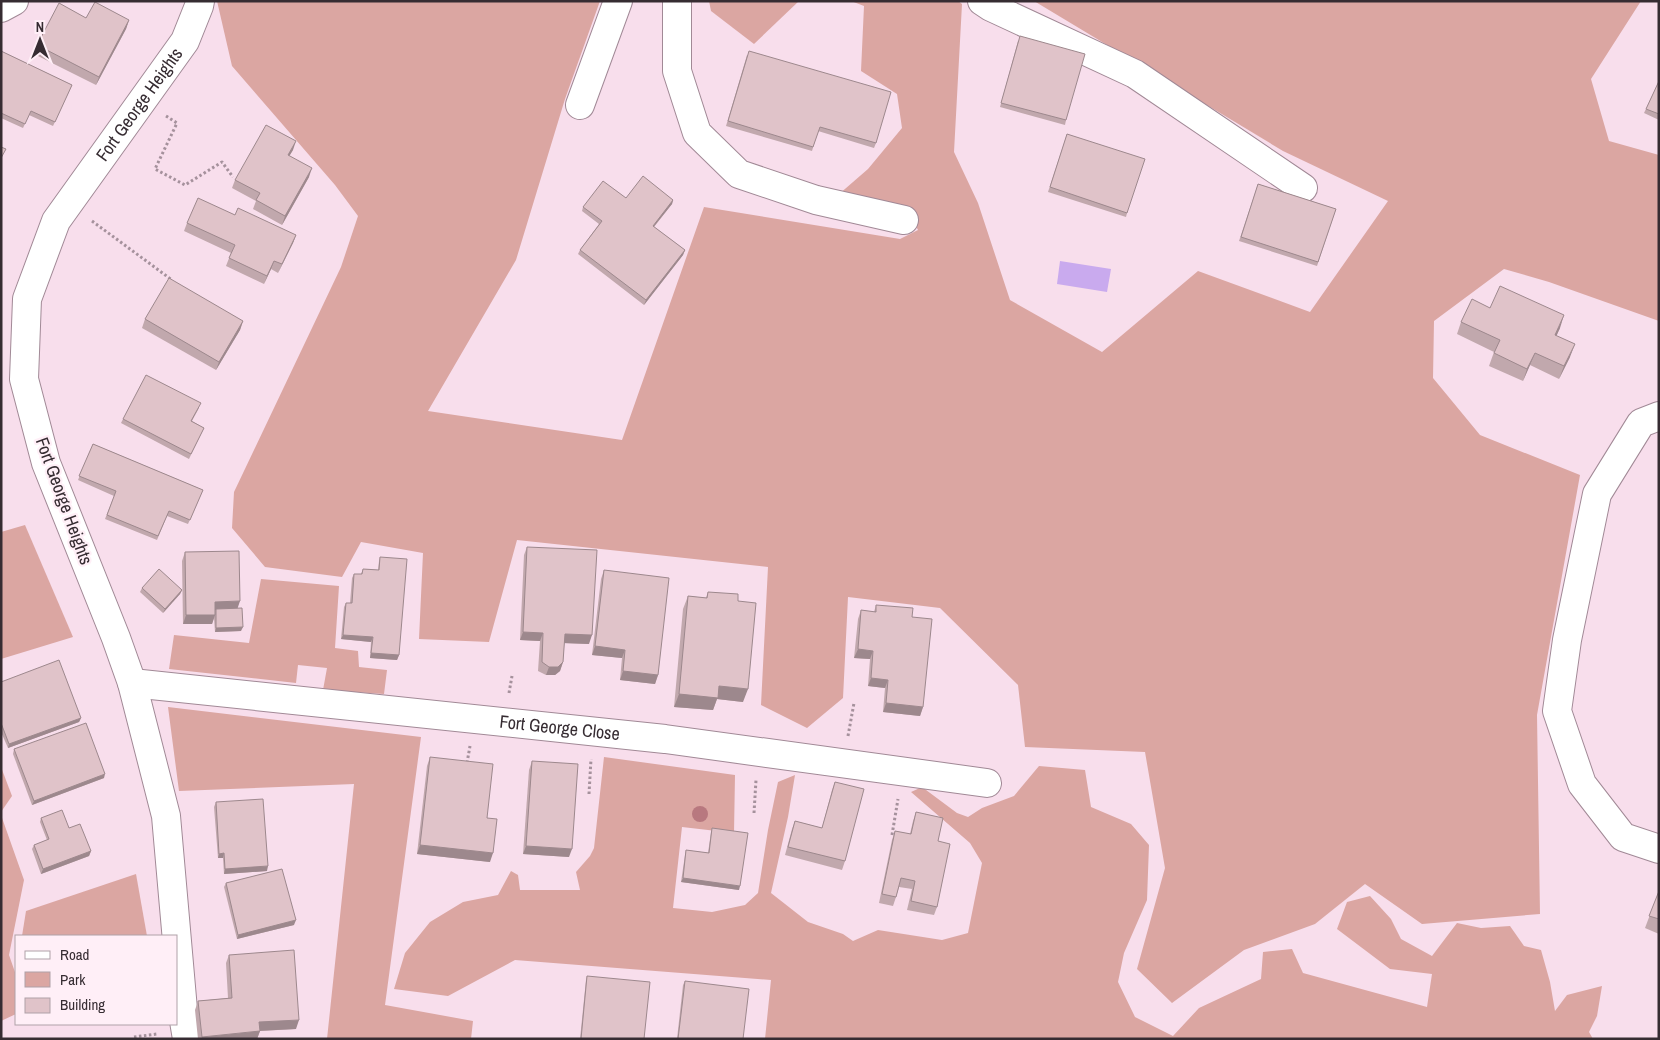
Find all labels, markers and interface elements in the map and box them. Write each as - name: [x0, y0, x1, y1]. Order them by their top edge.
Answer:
- north arrow: [15, 15, 65, 65]
- text: N: [36, 18, 44, 36]
- street label: Fort George Heights: [90, 42, 188, 166]
- street label: Fort George Heights: [30, 434, 99, 568]
- street label: Fort George Close: [498, 709, 621, 746]
- legend: [15, 935, 178, 1025]
- text: Road: [60, 944, 89, 965]
- text: Park: [60, 969, 86, 990]
- text: Building: [60, 994, 105, 1015]

